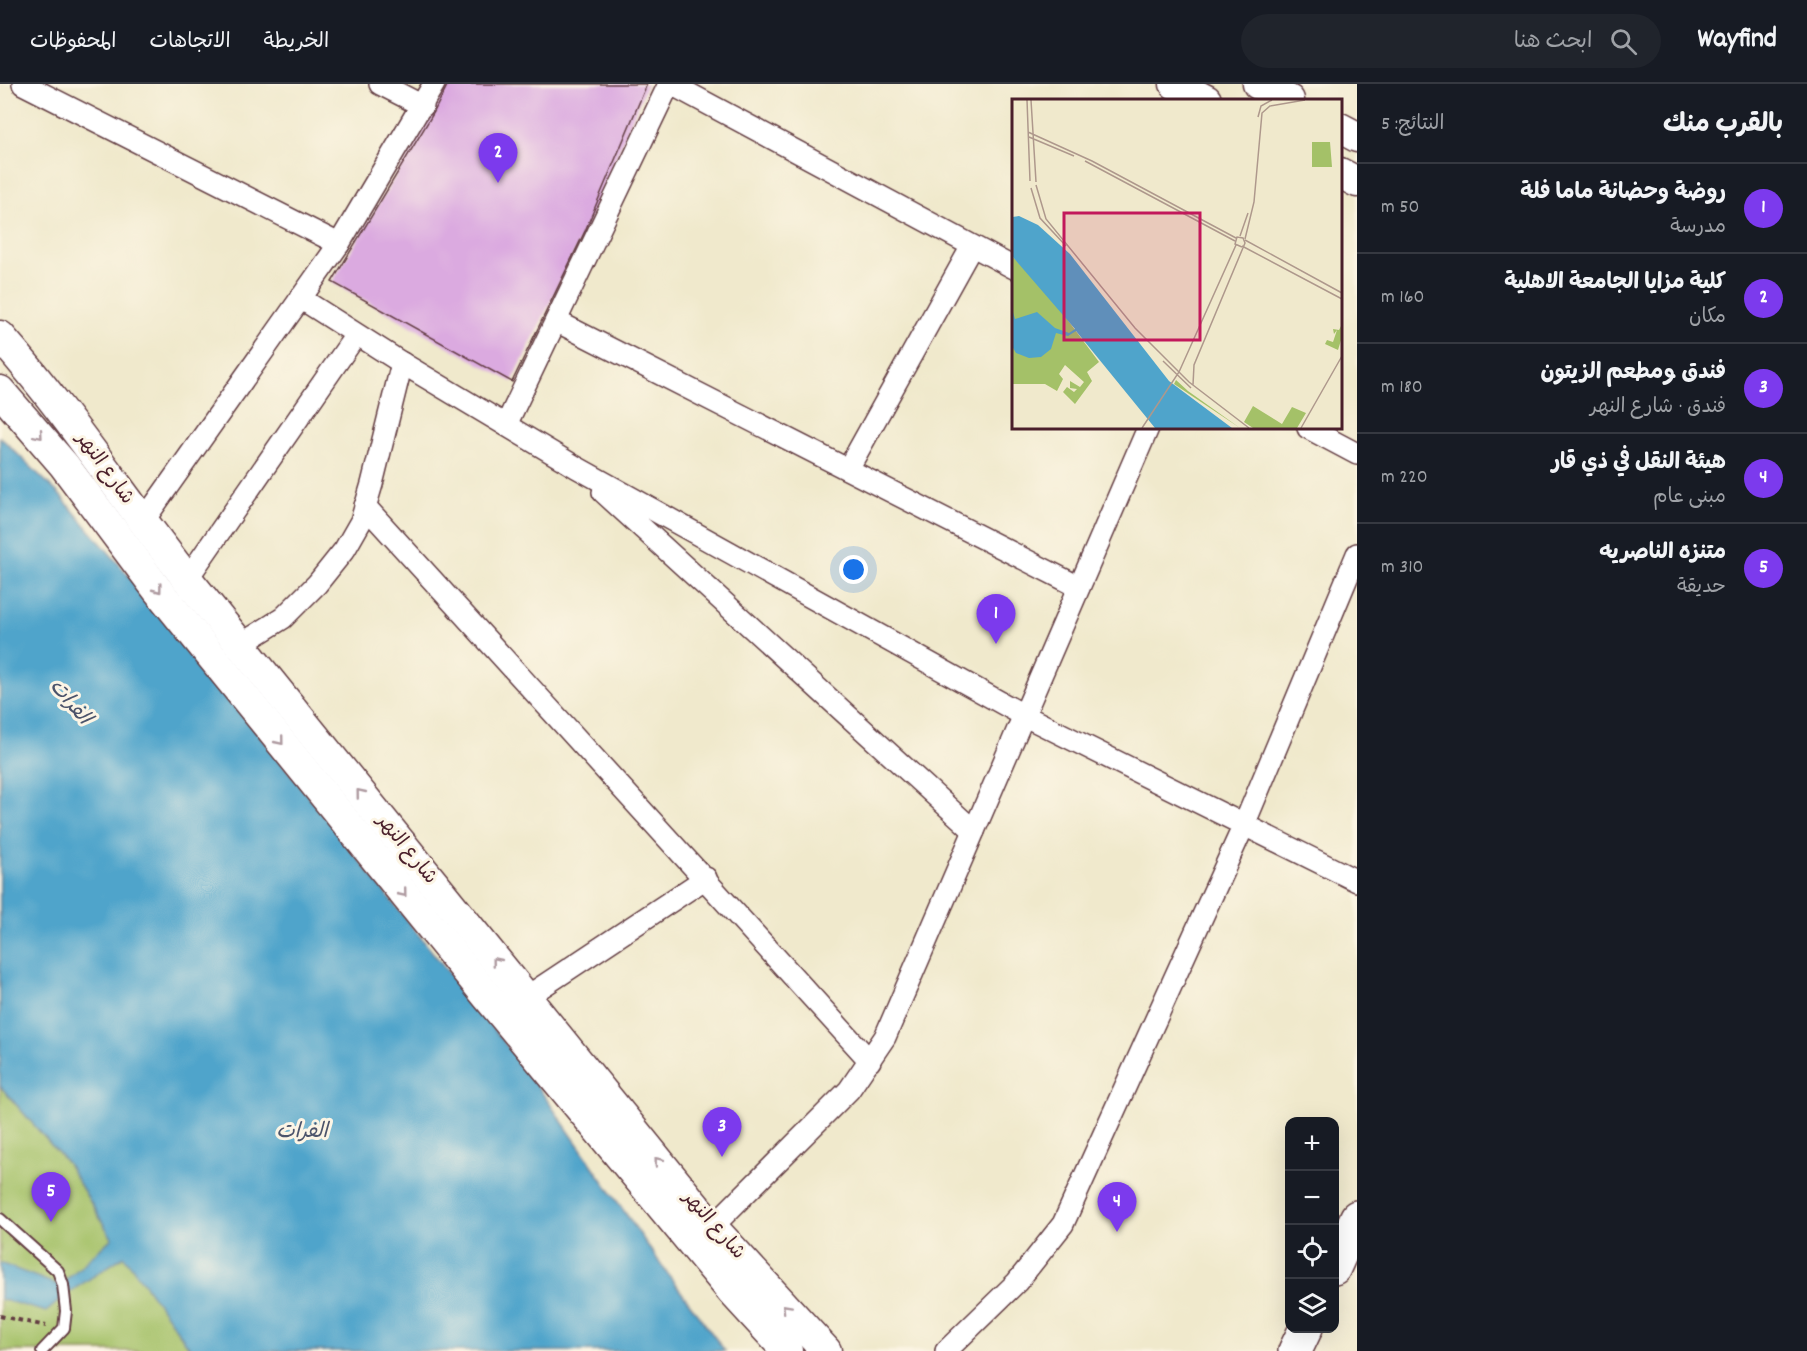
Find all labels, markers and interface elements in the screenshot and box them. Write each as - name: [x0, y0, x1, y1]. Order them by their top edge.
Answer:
- search box: [1241, 14, 1661, 68]
- text: Wayfind: [1697, 21, 1777, 61]
- icon: search: [1607, 25, 1640, 58]
- text: ابحث هنا: [1514, 27, 1592, 58]
- text: المحفوظات: [30, 28, 116, 58]
- text: الاتجاهات: [149, 28, 231, 58]
- text: الخريطة: [264, 28, 329, 58]
- inset map: [1012, 99, 1342, 429]
- text: بالقرب منك: [1663, 107, 1783, 144]
- text: النتائج: 5: [1381, 111, 1444, 139]
- pin: 2: [478, 134, 518, 183]
- text: روضة وحضانة ماما فلة: [1520, 178, 1726, 209]
- text: 50 m: [1381, 194, 1420, 222]
- text: 1: [1761, 194, 1766, 222]
- text: مدرسة: [1670, 214, 1726, 242]
- text: كلية مزايا الجامعة الاهلية: [1504, 268, 1726, 299]
- text: 160 m: [1381, 284, 1424, 312]
- text: 2: [1759, 284, 1768, 312]
- text: مكان: [1689, 304, 1726, 332]
- text: فندق ومطعم الزيتون: [1540, 358, 1726, 389]
- text: 180 m: [1381, 374, 1423, 402]
- text: 3: [1759, 374, 1768, 402]
- text: فندق · شارع النهر: [1590, 394, 1726, 422]
- street label: شارع النهر: [67, 425, 140, 511]
- one-way arrow: [32, 428, 43, 439]
- text: هيئة النقل في ذي قار: [1552, 448, 1726, 479]
- text: 220 m: [1381, 464, 1428, 492]
- text: 4: [1759, 464, 1768, 492]
- text: مبنى عام: [1653, 484, 1726, 512]
- text: متنزه الناصريه: [1599, 538, 1726, 569]
- text: 310 m: [1381, 554, 1424, 582]
- text: 5: [1759, 554, 1768, 582]
- your location: [839, 555, 868, 584]
- text: حديقة: [1677, 574, 1726, 602]
- one-way arrow: [150, 583, 161, 594]
- pin: 1: [976, 594, 1016, 644]
- water label: الفرات: [41, 674, 99, 735]
- one-way arrow: [273, 734, 284, 745]
- one-way arrow: [356, 789, 367, 800]
- street label: شارع النهر: [368, 807, 443, 891]
- one-way arrow: [396, 886, 407, 897]
- one-way arrow: [492, 957, 503, 968]
- pin: 3: [702, 1108, 742, 1157]
- map controls: [1285, 1117, 1339, 1333]
- button: +: [1285, 1117, 1339, 1171]
- water label: الفرات: [276, 1118, 331, 1148]
- one-way arrow: [655, 1157, 666, 1168]
- button: −: [1285, 1171, 1339, 1225]
- pin: 5: [32, 1172, 70, 1222]
- pin: 4: [1098, 1182, 1136, 1232]
- street label: شارع النهر: [674, 1184, 751, 1267]
- button: locate: [1285, 1225, 1339, 1279]
- button: layers: [1285, 1279, 1339, 1333]
- one-way arrow: [783, 1304, 794, 1315]

